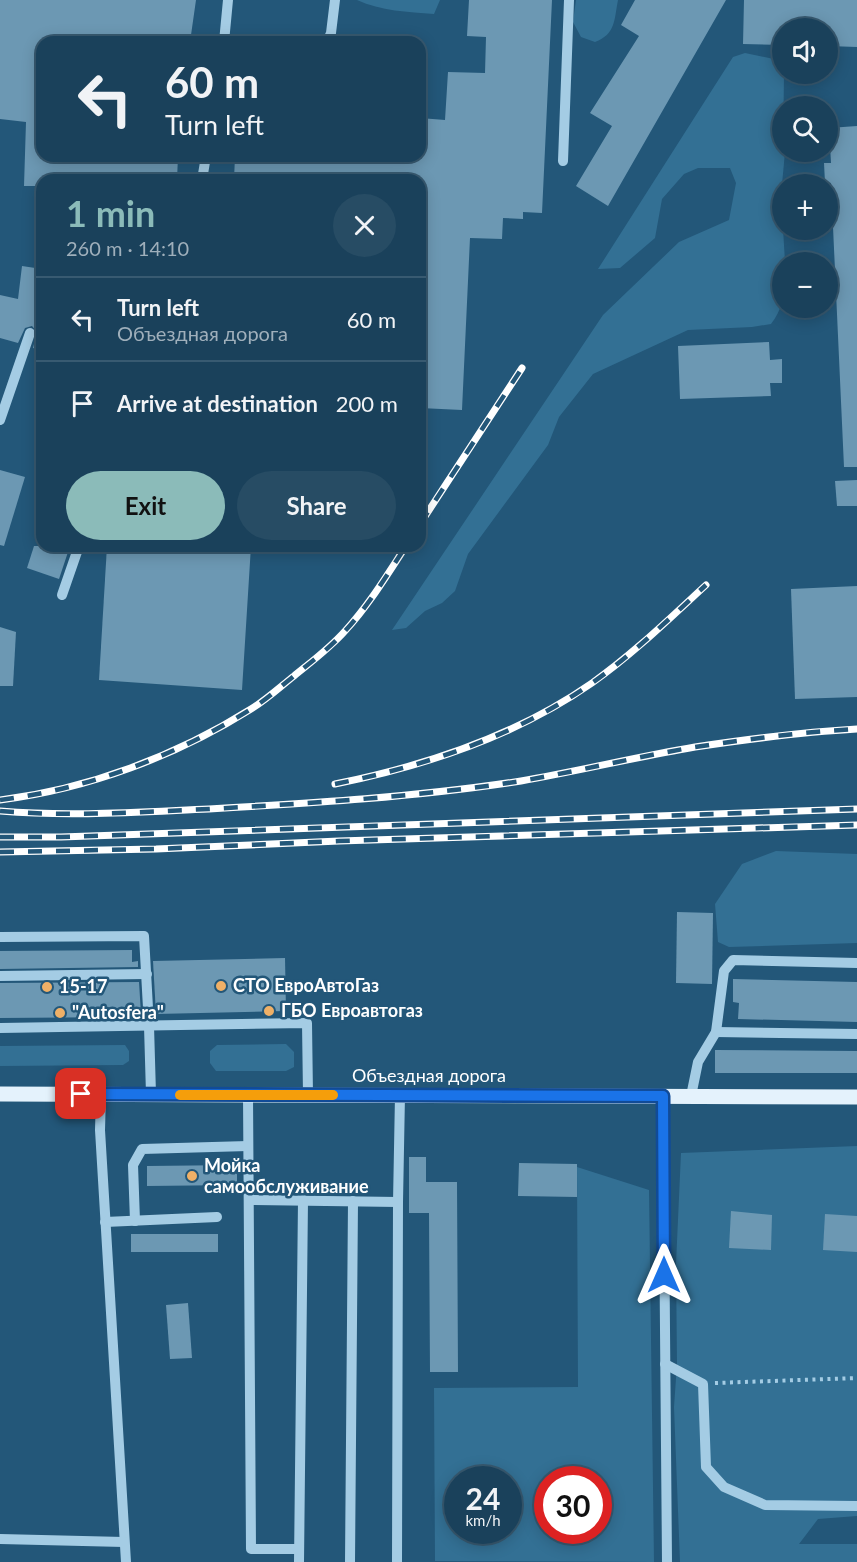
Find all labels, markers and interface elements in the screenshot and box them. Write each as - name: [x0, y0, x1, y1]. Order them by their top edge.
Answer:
- map controls: [772, 18, 838, 318]
- button: sound: [772, 18, 838, 84]
- text: 60 m: [165, 57, 259, 107]
- icon: left: [66, 60, 144, 138]
- button: search: [772, 96, 838, 162]
- text: Turn left: [165, 108, 264, 141]
- button: +: [772, 174, 838, 240]
- text: 1 min: [66, 191, 155, 235]
- button: close: [333, 194, 396, 257]
- text: 260 m · 14:10: [66, 236, 189, 260]
- button: −: [772, 252, 838, 318]
- text: Turn left: [117, 294, 199, 321]
- icon: left: [66, 303, 99, 336]
- text: 60 m: [347, 306, 396, 333]
- text: Объездная дорога: [117, 321, 288, 345]
- icon: arrive: [66, 387, 99, 420]
- text: Arrive at destination: [117, 390, 318, 417]
- text: 200 m: [336, 390, 398, 417]
- button: Exit: [66, 471, 225, 540]
- button: Share: [237, 471, 396, 540]
- place label: СТО ЕвроАвтоГаз: [233, 974, 379, 996]
- place label: 15-17: [59, 975, 107, 997]
- marker: СТО ЕвроАвтоГаз: [214, 979, 228, 993]
- marker: 15-17: [40, 980, 54, 994]
- place label: ГБО Евроавтогаз: [281, 999, 423, 1021]
- place label: "Autosfera": [72, 1001, 164, 1023]
- marker: ГБО Евроавтогаз: [262, 1004, 276, 1018]
- marker: "Autosfera": [53, 1006, 67, 1020]
- street label: Объездная дорога: [352, 1064, 506, 1086]
- pin: [55, 1068, 106, 1119]
- icon: arrive: [64, 1077, 97, 1110]
- place label: Мойка самообслуживание: [204, 1154, 369, 1197]
- marker: Мойка самообслуживание: [185, 1169, 199, 1183]
- position arrow: [632, 1243, 696, 1307]
- speed limit sign: 30: [534, 1466, 612, 1544]
- text: 24: [466, 1480, 500, 1516]
- text: km/h: [465, 1511, 501, 1529]

